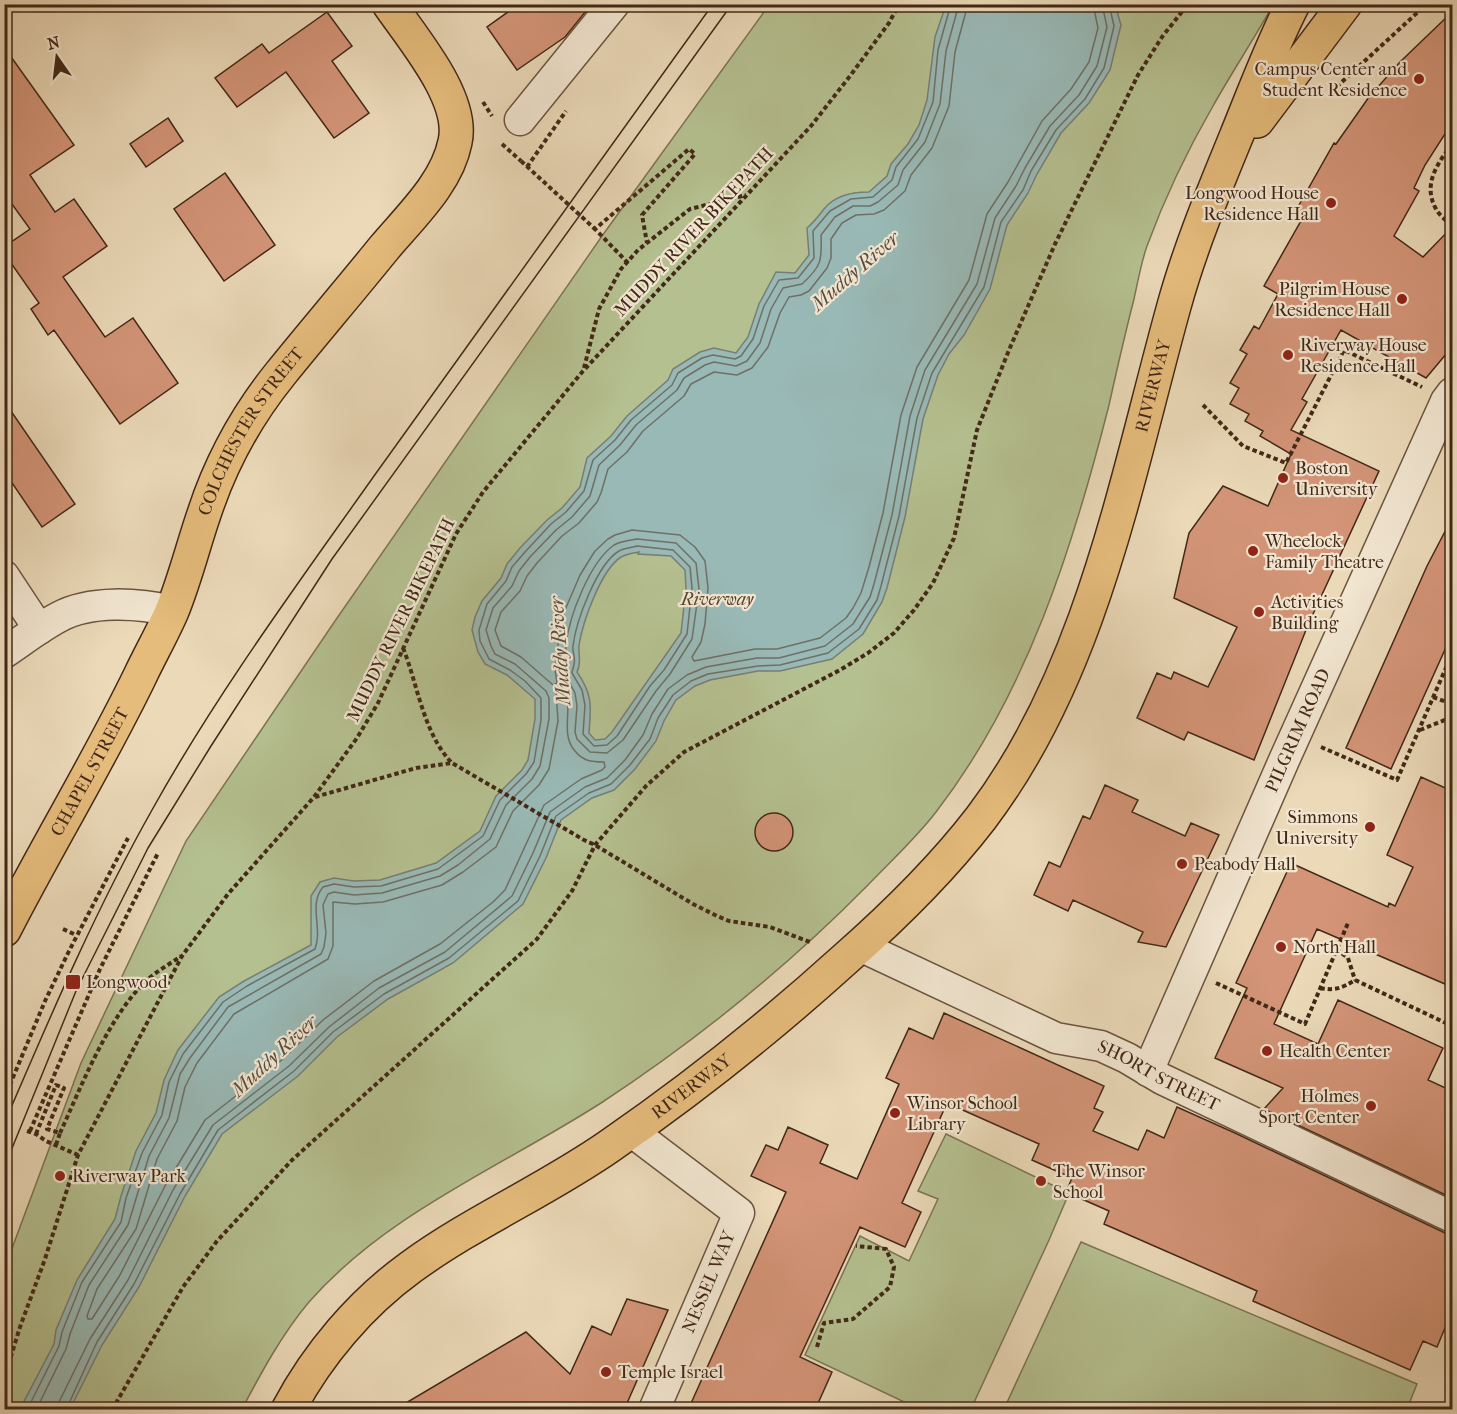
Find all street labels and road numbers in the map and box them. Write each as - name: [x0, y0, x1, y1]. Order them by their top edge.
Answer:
- street label: MUDDY RIVER BIKEPATH: [610, 143, 778, 321]
- street label: RIVERWAY: [1131, 337, 1175, 435]
- street label: COLCHESTER STREET: [194, 343, 309, 518]
- street label: MUDDY RIVER BIKEPATH: [343, 515, 459, 725]
- street label: PILGRIM ROAD: [1261, 665, 1335, 796]
- street label: CHAPEL STREET: [46, 703, 133, 840]
- street label: SHORT STREET: [1094, 1035, 1224, 1116]
- street label: RIVERWAY: [647, 1049, 736, 1123]
- street label: NESSEL WAY: [678, 1227, 740, 1336]

